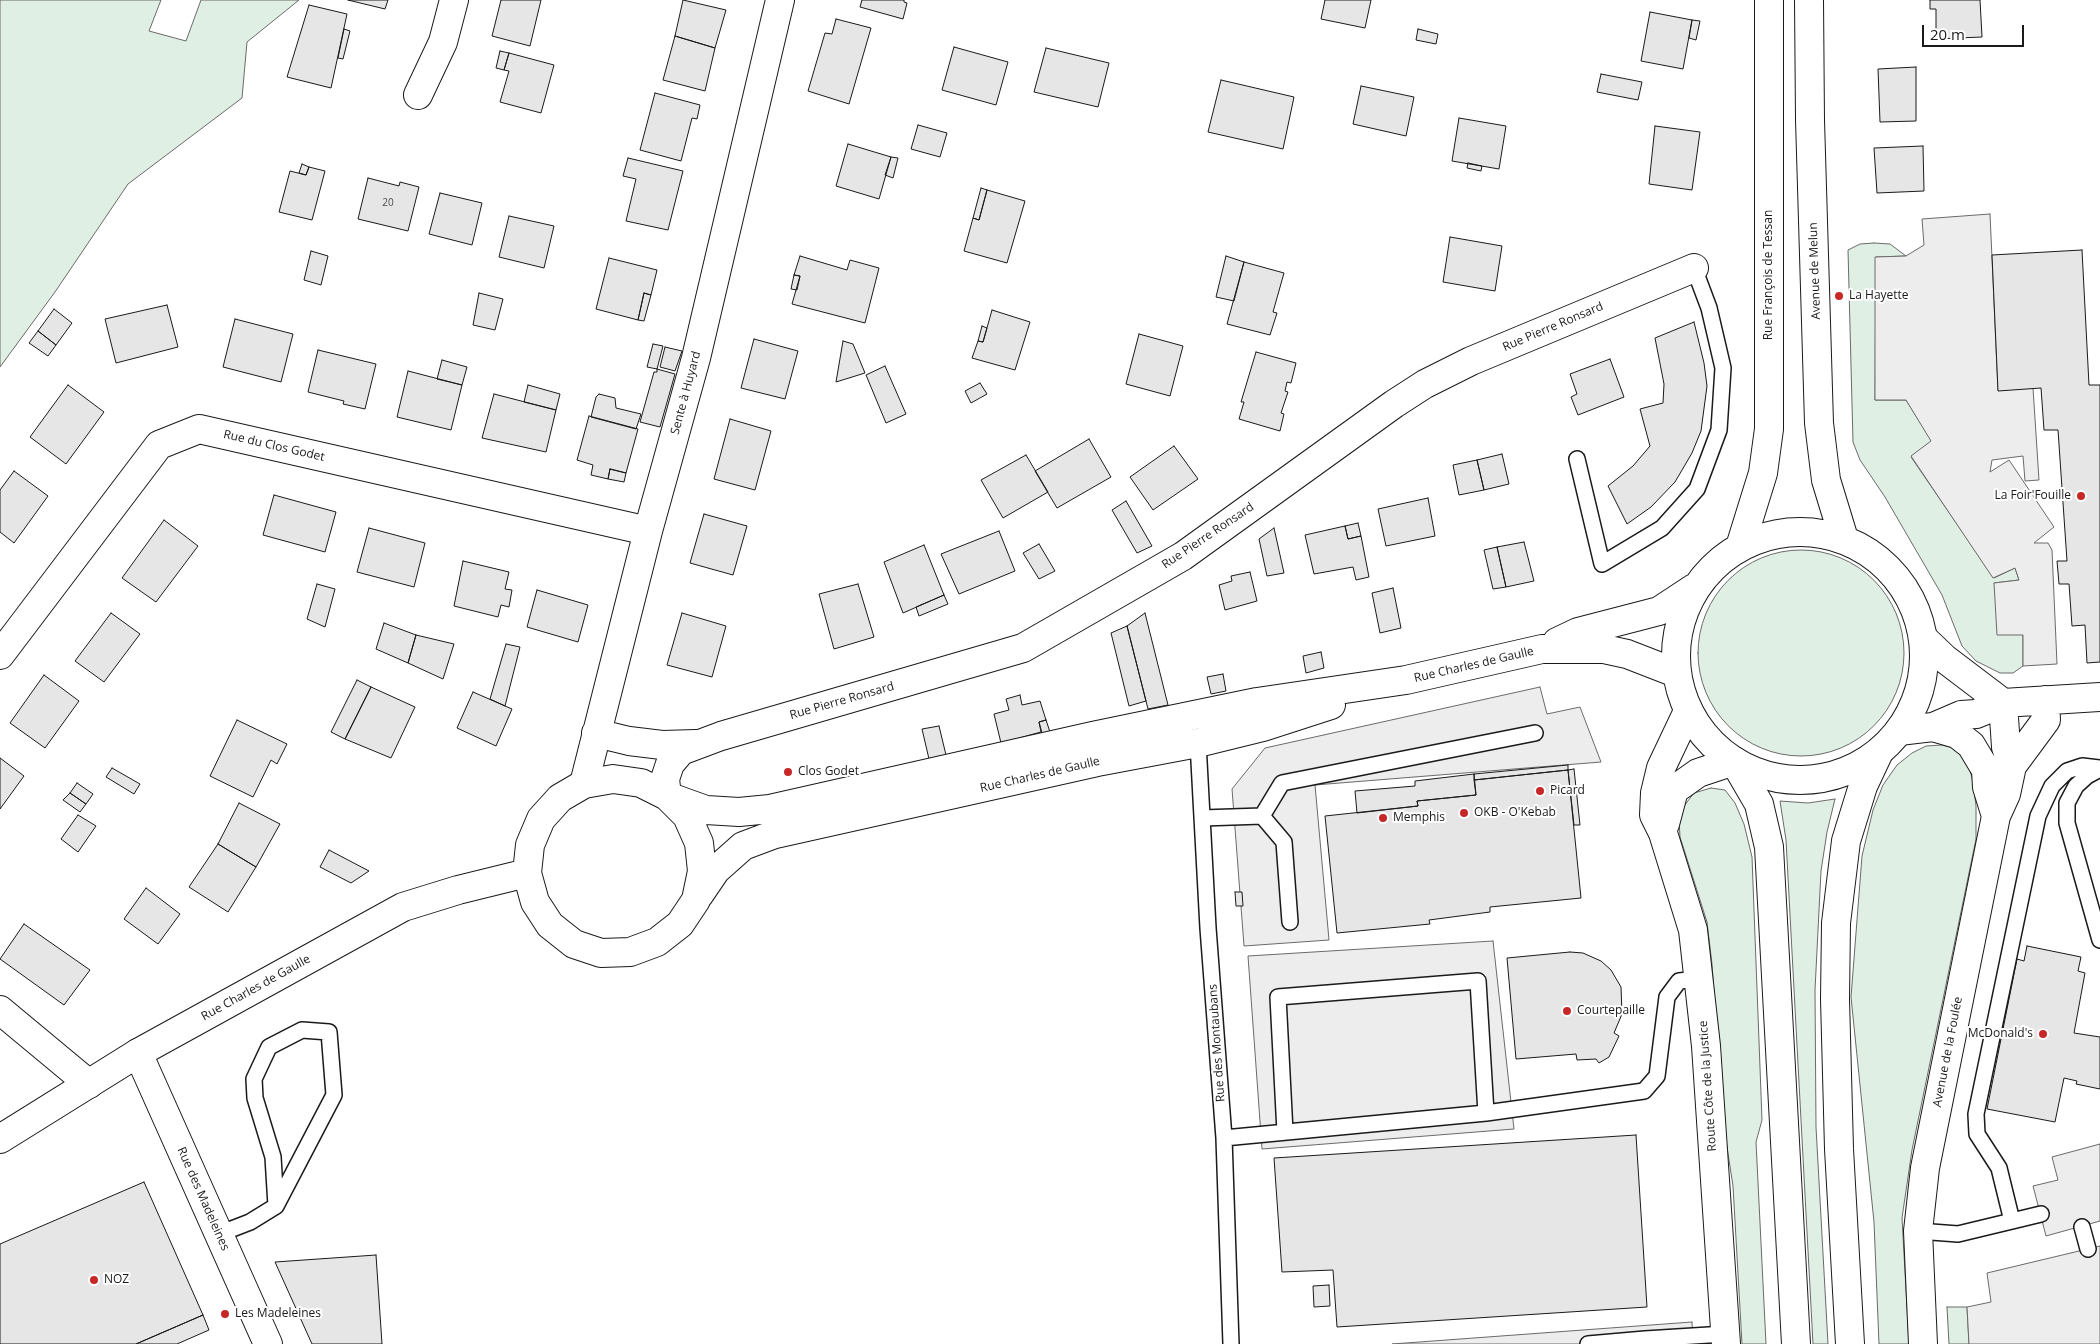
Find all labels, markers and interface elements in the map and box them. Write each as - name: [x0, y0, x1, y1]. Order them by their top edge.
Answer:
- scale bar: [1925, 15, 2028, 47]
- text: 20 m: [1930, 24, 1965, 44]
- house number: 20: [382, 197, 394, 209]
- street label: Rue François de Tessan: [1762, 210, 1776, 340]
- street label: Avenue de Melun: [1806, 222, 1824, 320]
- place label: La Hayette: [1849, 289, 1909, 303]
- marker: La Hayette: [1833, 290, 1845, 302]
- street label: Rue Pierre Ronsard: [1501, 299, 1605, 355]
- street label: Sente à Huyard: [668, 350, 704, 436]
- street label: Rue du Clos Godet: [222, 427, 326, 465]
- place label: La Foir'Fouille: [1994, 489, 2071, 503]
- marker: La Foir'Fouille: [2075, 490, 2087, 502]
- street label: Rue Pierre Ronsard: [1159, 500, 1257, 572]
- street label: Rue Charles de Gaulle: [1413, 644, 1535, 686]
- street label: Rue Pierre Ronsard: [788, 679, 896, 723]
- street label: Rue Charles de Gaulle: [979, 754, 1101, 796]
- place label: Clos Godet: [798, 765, 859, 779]
- marker: Clos Godet: [782, 766, 794, 778]
- place label: Picard: [1550, 784, 1585, 798]
- marker: Picard: [1534, 785, 1546, 797]
- place label: OKB - O'Kebab: [1474, 806, 1556, 820]
- marker: OKB - O'Kebab: [1458, 807, 1470, 819]
- place label: Memphis: [1393, 811, 1445, 825]
- marker: Memphis: [1377, 812, 1389, 824]
- street label: Rue Charles de Gaulle: [199, 952, 313, 1024]
- street label: Rue des Montaubans: [1206, 983, 1228, 1103]
- street label: Avenue de la Foulée: [1930, 996, 1966, 1108]
- place label: Courtepaille: [1577, 1004, 1645, 1018]
- marker: Courtepaille: [1561, 1005, 1573, 1017]
- street label: Route Côte de la Justice: [1696, 1020, 1720, 1152]
- place label: McDonald's: [1968, 1027, 2033, 1041]
- marker: McDonald's: [2037, 1028, 2049, 1040]
- street label: Rue des Madeleines: [174, 1145, 232, 1253]
- place label: NOZ: [104, 1273, 129, 1287]
- marker: NOZ: [88, 1274, 100, 1286]
- place label: Les Madeleines: [235, 1307, 321, 1321]
- marker: Les Madeleines: [219, 1308, 231, 1320]

